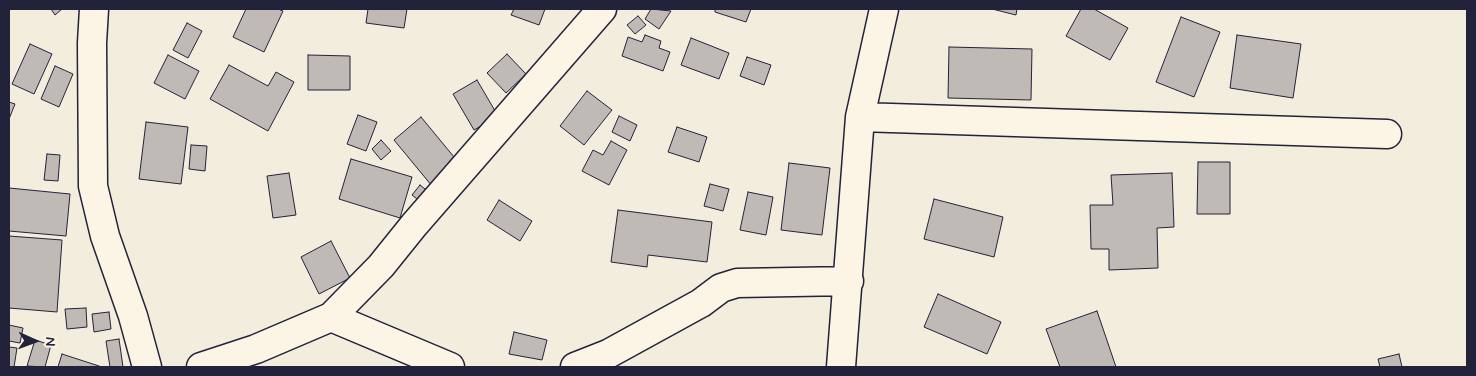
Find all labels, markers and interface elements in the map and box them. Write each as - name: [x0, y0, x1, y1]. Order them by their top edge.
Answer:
- north arrow: [10, 316, 60, 366]
- text: N: [41, 337, 59, 346]

